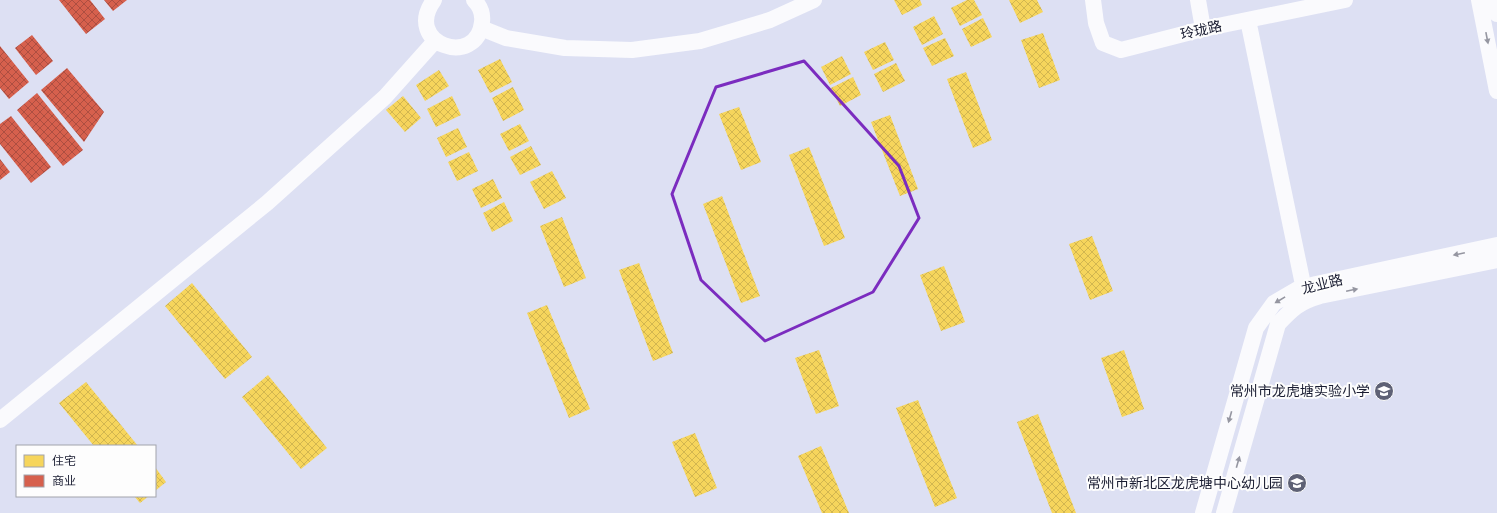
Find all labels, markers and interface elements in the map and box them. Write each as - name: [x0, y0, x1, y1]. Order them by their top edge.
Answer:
- street label: 玲珑路: [1179, 17, 1223, 43]
- one-way arrow: [1484, 32, 1490, 44]
- one-way arrow: [1453, 251, 1465, 257]
- street label: 龙业路: [1300, 271, 1344, 297]
- one-way arrow: [1346, 286, 1358, 292]
- one-way arrow: [1274, 296, 1286, 303]
- school or university icon: 常州市龙虎塘实验小学: [1373, 380, 1395, 402]
- place label: 常州市龙虎塘实验小学: [1230, 383, 1370, 399]
- one-way arrow: [1227, 411, 1233, 423]
- legend: [16, 445, 156, 497]
- text: 住宅: [52, 454, 76, 468]
- one-way arrow: [1235, 456, 1241, 468]
- school or university icon: 常州市新北区龙虎塘中心幼儿园: [1286, 472, 1308, 494]
- text: 商业: [52, 474, 76, 488]
- place label: 常州市新北区龙虎塘中心幼儿园: [1087, 475, 1283, 491]

